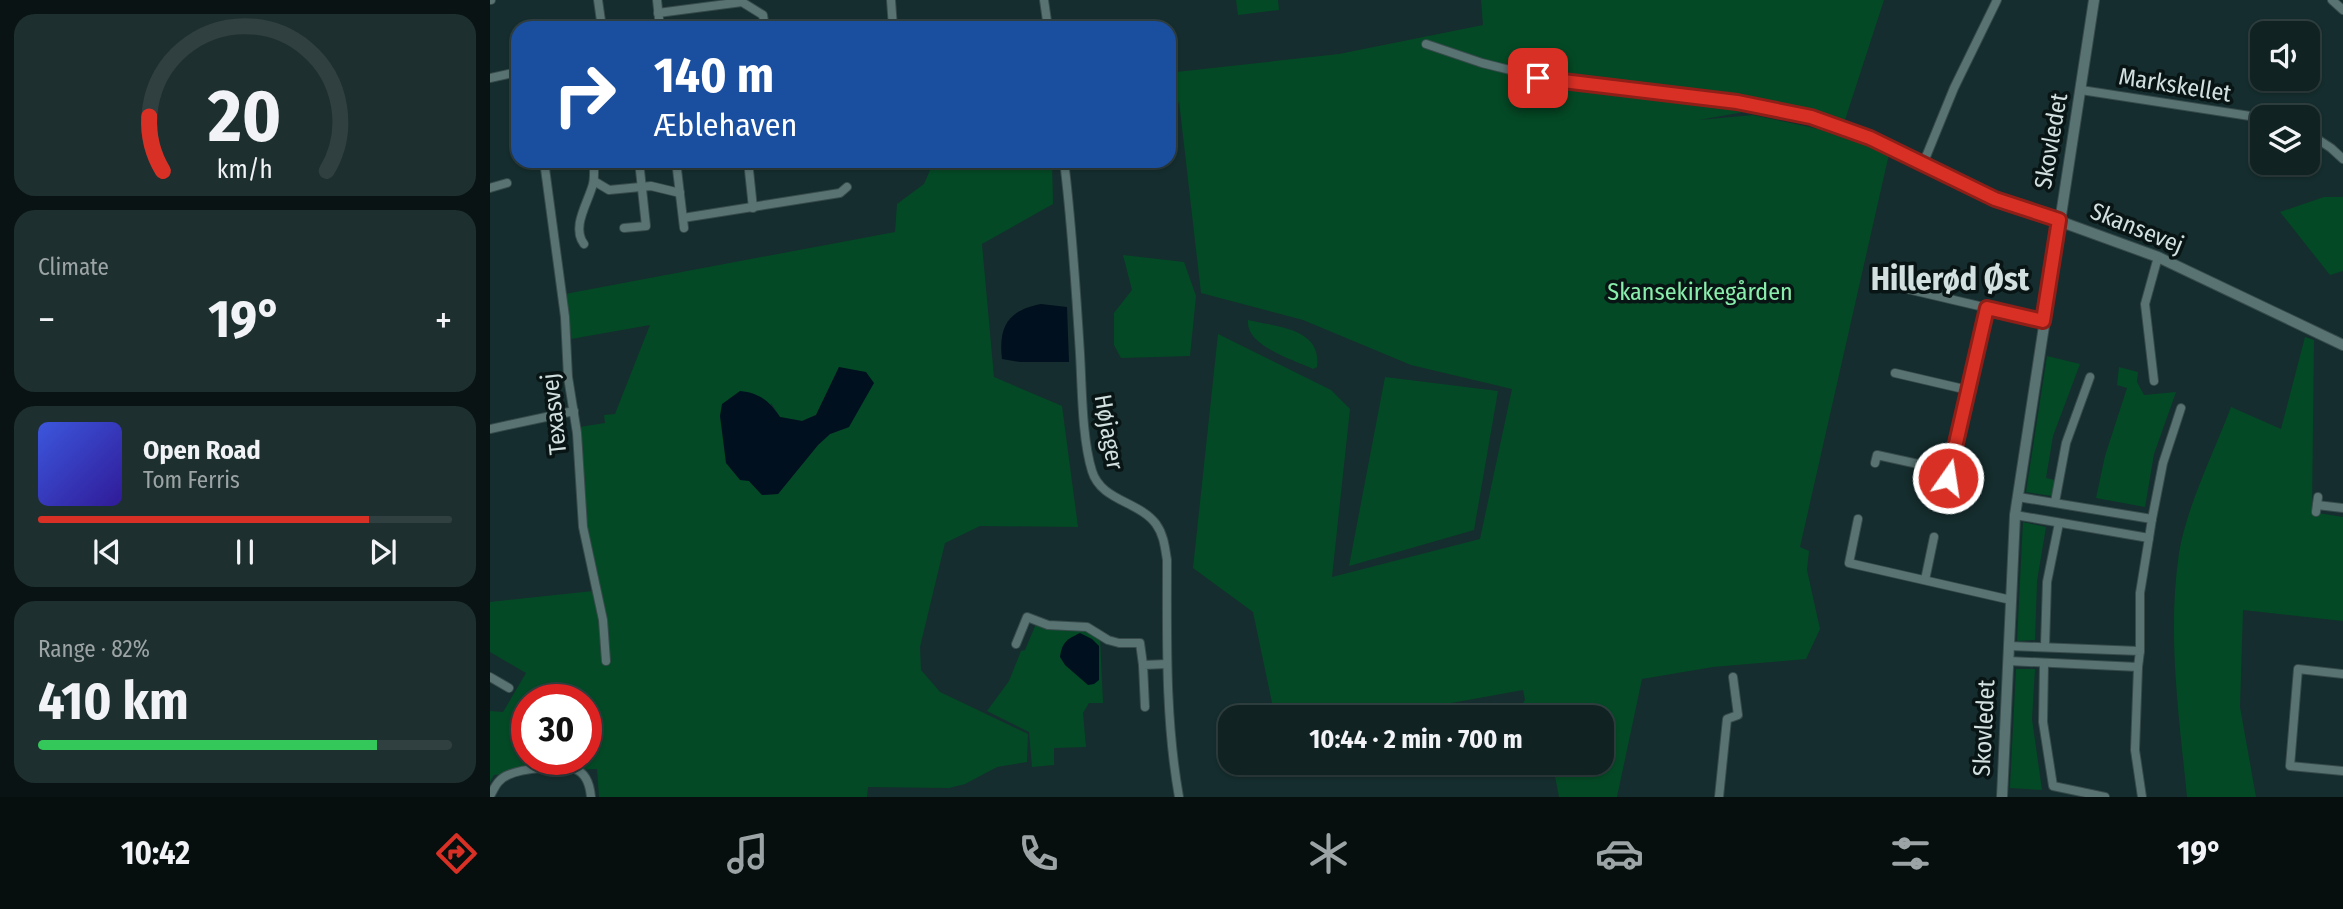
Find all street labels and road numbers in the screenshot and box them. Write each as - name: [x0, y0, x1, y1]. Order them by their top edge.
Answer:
- street label: Markskellet: [2117, 62, 2233, 108]
- street label: Skovledet: [2029, 91, 2073, 191]
- street label: Skansevej: [2086, 197, 2188, 259]
- street label: Texasvej: [536, 372, 572, 456]
- street label: Højager: [1089, 392, 1129, 472]
- street label: Skovledet: [1967, 679, 2001, 777]

